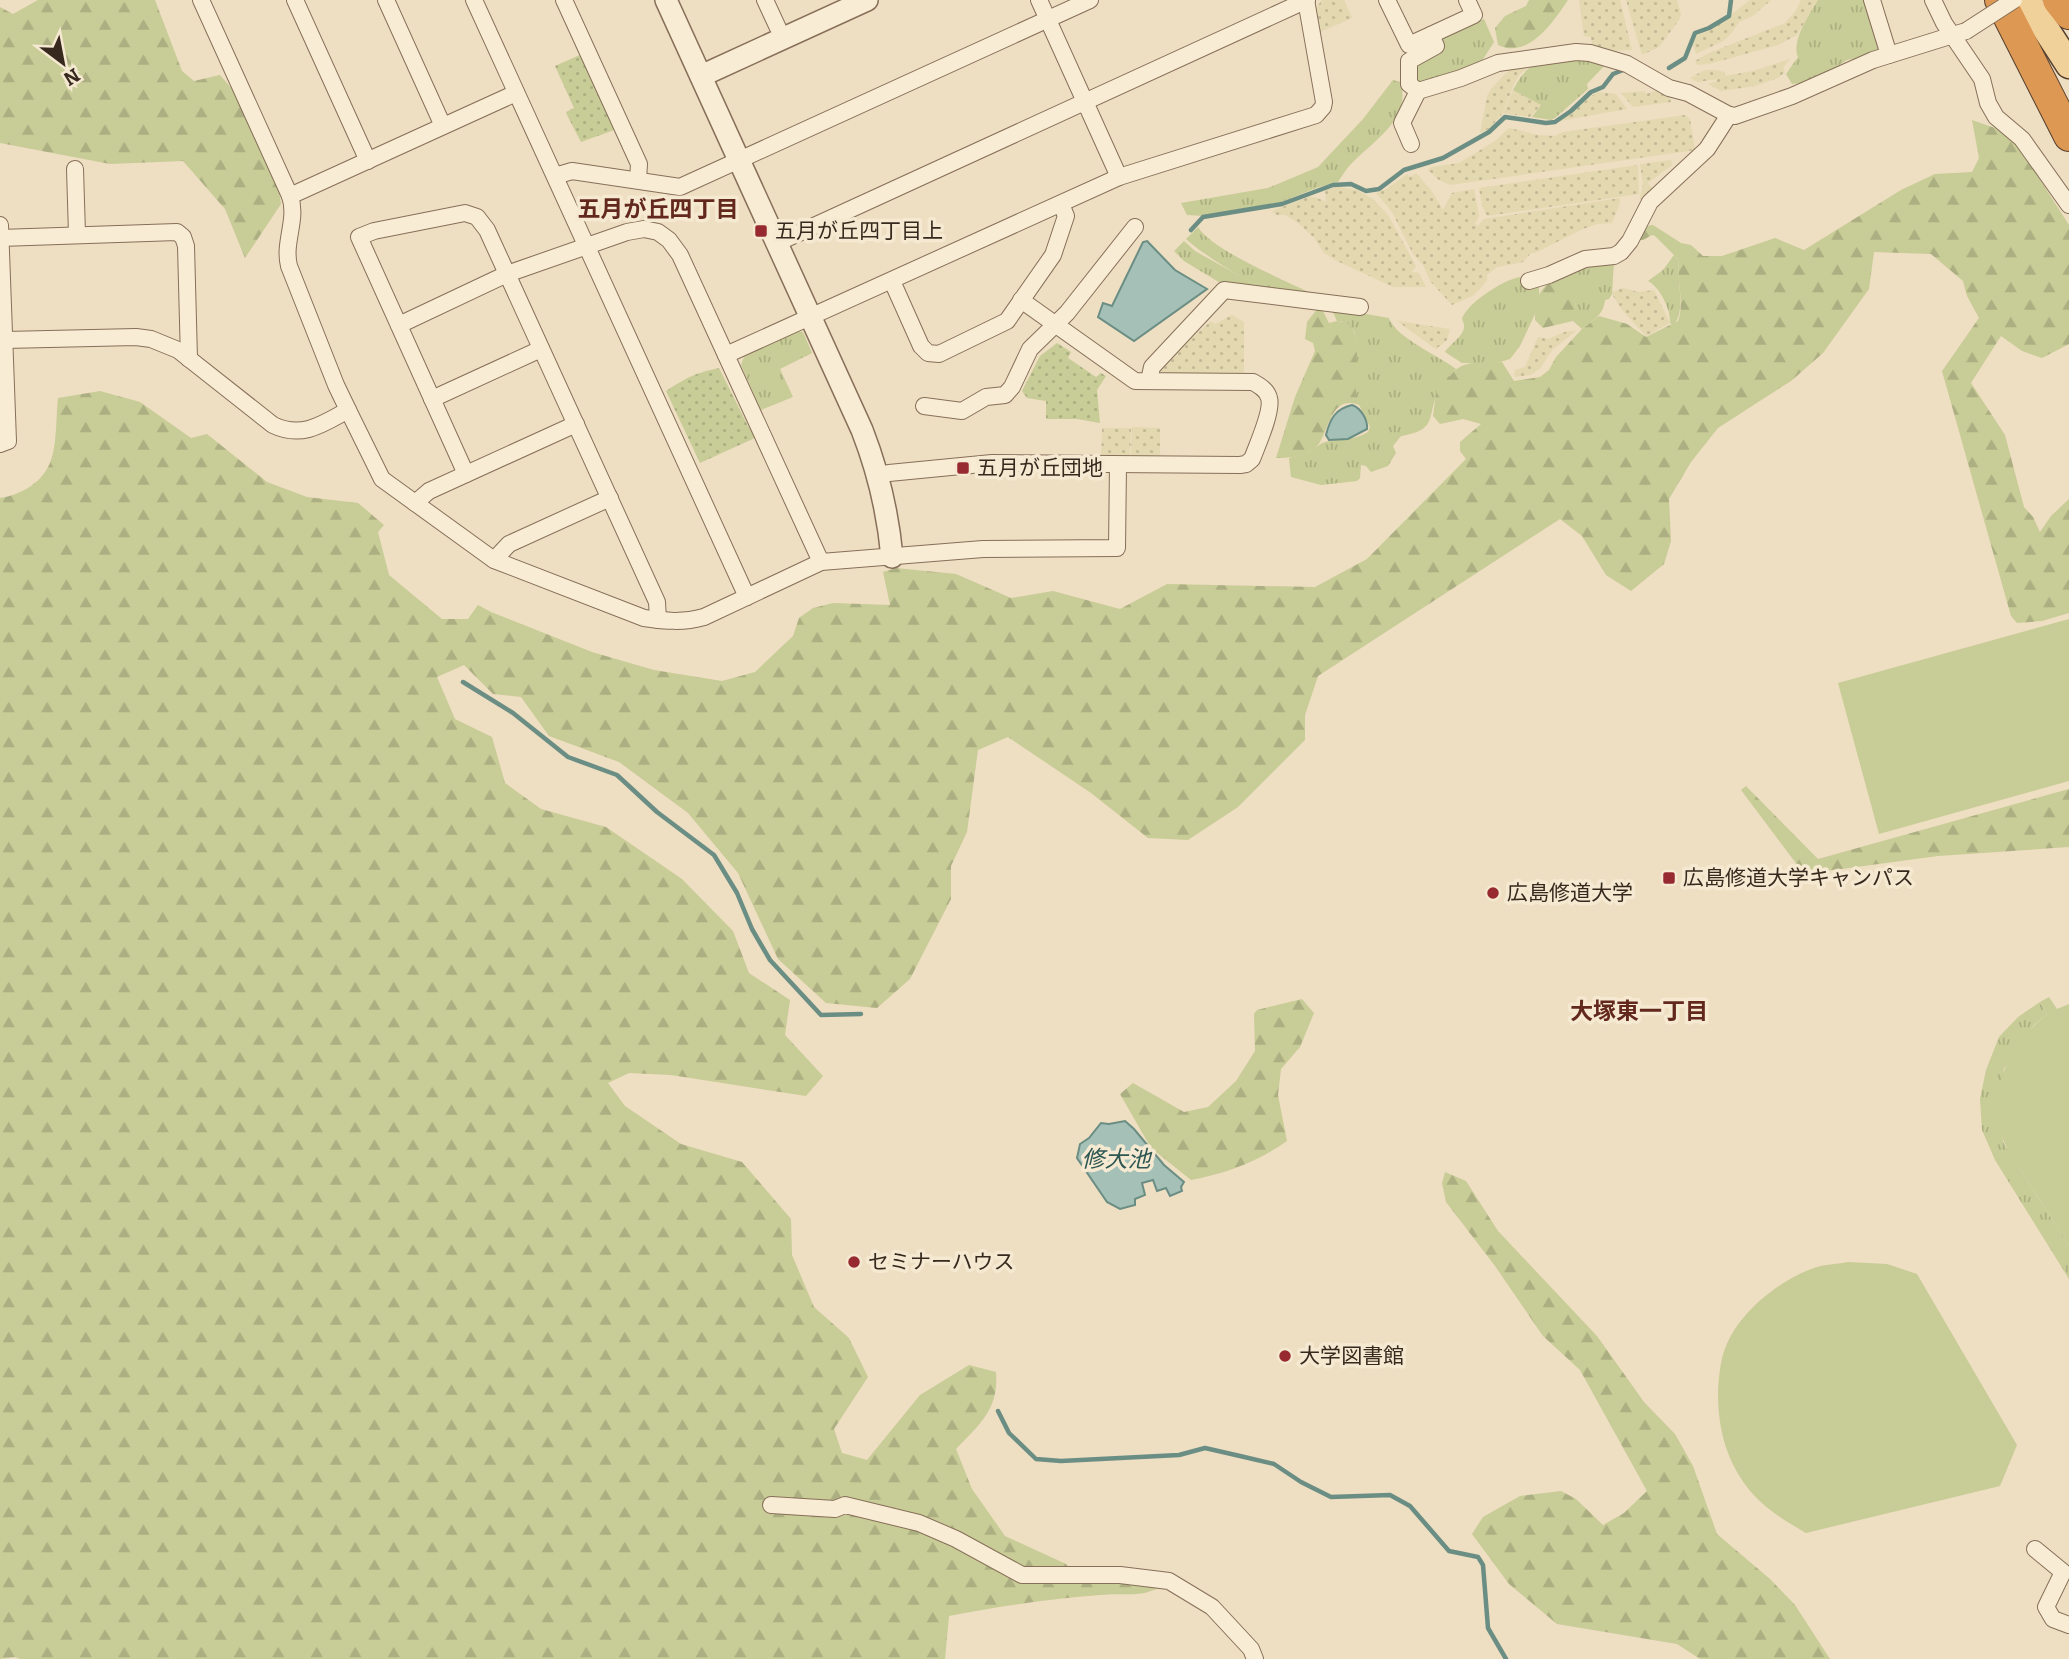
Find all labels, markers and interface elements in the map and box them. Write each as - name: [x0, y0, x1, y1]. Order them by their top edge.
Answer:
- north arrow: [28, 28, 98, 98]
- text: N: [59, 63, 84, 91]
- district label: 五月が丘四丁目: [578, 195, 739, 223]
- place label: 五月が丘四丁目上: [775, 218, 943, 244]
- marker: 五月が丘四丁目上: [753, 223, 769, 239]
- place label: 五月が丘団地: [977, 455, 1103, 481]
- marker: 五月が丘団地: [955, 460, 971, 476]
- place label: 広島修道大学キャンパス: [1683, 865, 1914, 891]
- marker: 広島修道大学キャンパス: [1661, 870, 1677, 886]
- place label: 広島修道大学: [1507, 880, 1633, 906]
- marker: 広島修道大学: [1485, 885, 1501, 901]
- district label: 大塚東一丁目: [1570, 997, 1708, 1025]
- water label: 修大池: [1082, 1145, 1153, 1173]
- place label: セミナーハウス: [868, 1249, 1015, 1275]
- marker: セミナーハウス: [846, 1254, 862, 1270]
- place label: 大学図書館: [1299, 1343, 1404, 1369]
- marker: 大学図書館: [1277, 1348, 1293, 1364]

